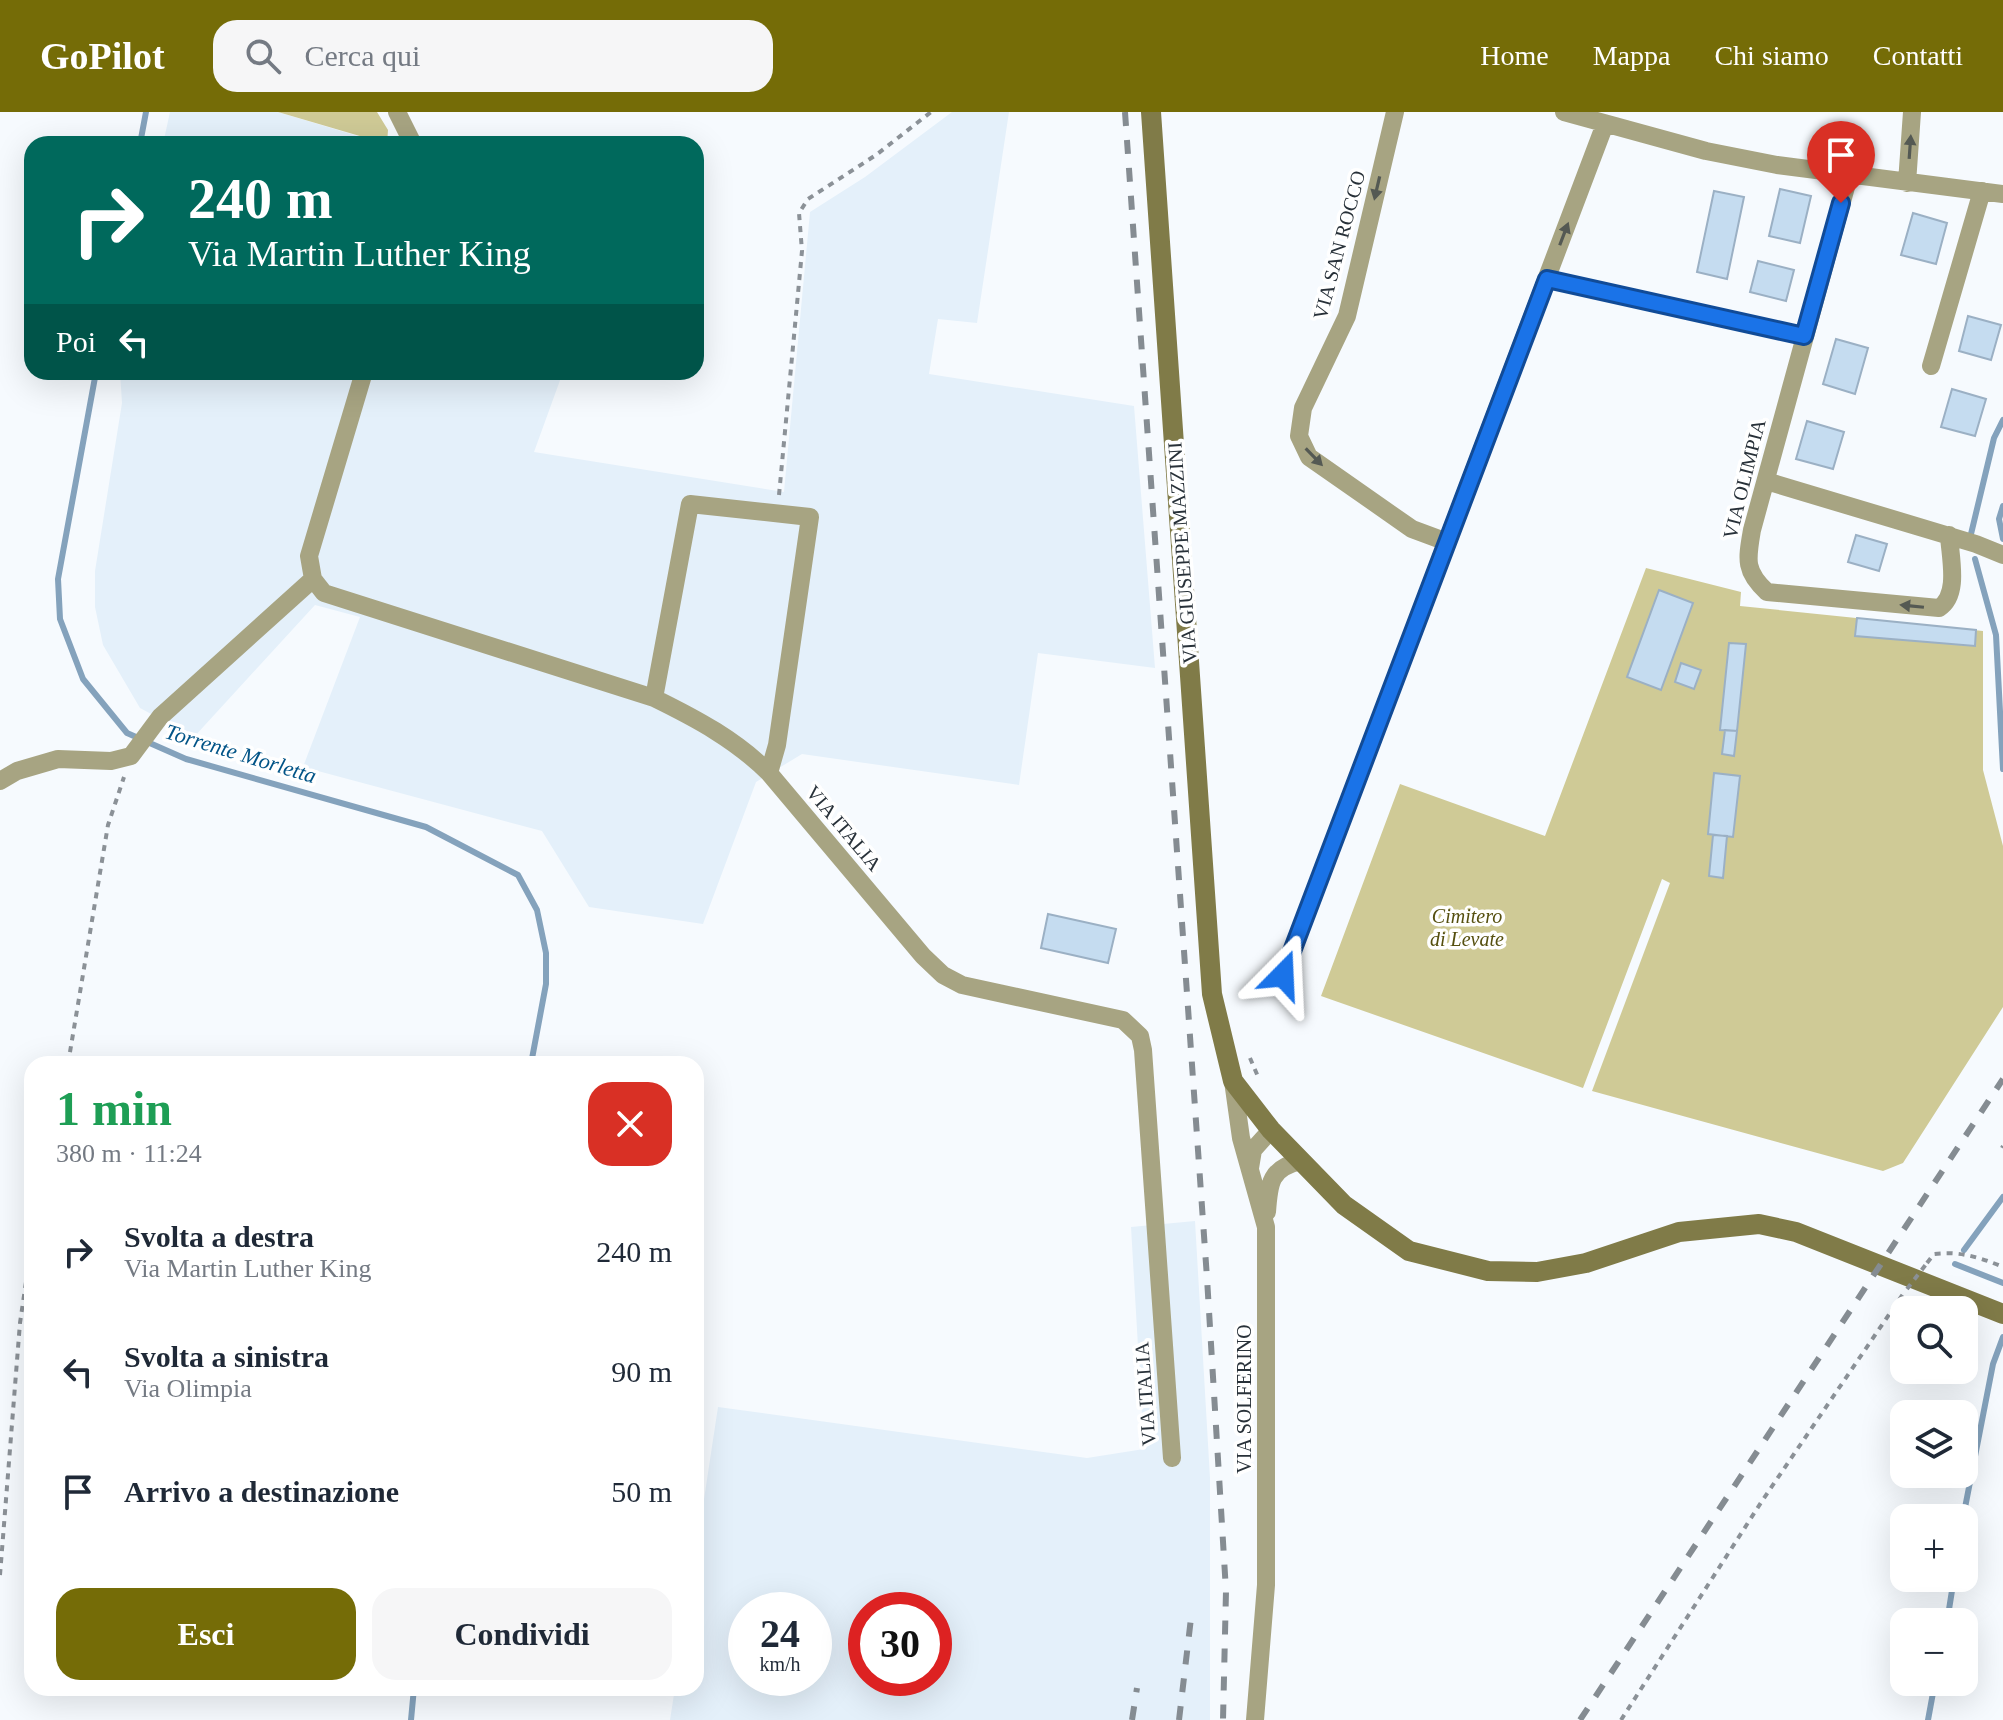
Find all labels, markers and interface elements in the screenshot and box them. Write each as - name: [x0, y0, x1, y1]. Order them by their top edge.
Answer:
- search box: [213, 20, 773, 92]
- icon: search: [241, 34, 285, 78]
- text: GoPilot: [40, 35, 165, 77]
- text: Cerca qui: [305, 39, 420, 72]
- text: Home: [1480, 40, 1549, 71]
- text: Mappa: [1593, 40, 1670, 71]
- text: Chi siamo: [1714, 40, 1829, 71]
- text: Contatti: [1873, 40, 1963, 71]
- pin: [1807, 121, 1875, 203]
- icon: arrive: [1819, 133, 1863, 177]
- one-way arrow: [1904, 134, 1917, 159]
- icon: right: [56, 168, 160, 272]
- text: 240 m: [188, 168, 333, 230]
- street label: VIA SAN ROCCO: [1309, 168, 1369, 322]
- one-way arrow: [1370, 176, 1383, 201]
- one-way arrow: [1558, 221, 1571, 245]
- text: Via Martin Luther King: [188, 234, 531, 274]
- icon: left: [112, 320, 156, 364]
- text: Poi: [56, 325, 96, 358]
- street label: VIA OLIMPIA: [1718, 416, 1770, 541]
- street label: VIA GIUSEPPE MAZZINI: [1163, 441, 1201, 665]
- one-way arrow: [1305, 447, 1323, 467]
- one-way arrow: [1899, 599, 1924, 612]
- water label: Torrente Morletta: [162, 719, 319, 788]
- street label: VIA ITALIA: [802, 781, 886, 876]
- park label: Cimitero di Levate: [1430, 905, 1504, 950]
- position arrow: [1241, 933, 1325, 1017]
- text: 1 min: [56, 1082, 172, 1135]
- button: close: [588, 1082, 672, 1166]
- text: 380 m · 11:24: [56, 1139, 202, 1168]
- text: Svolta a destra: [124, 1220, 314, 1253]
- icon: right: [56, 1230, 100, 1274]
- text: 240 m: [596, 1235, 672, 1268]
- text: Via Martin Luther King: [124, 1254, 372, 1283]
- map controls: [1890, 1296, 1978, 1696]
- button: search: [1890, 1296, 1978, 1384]
- street label: VIA SOLFERINO: [1233, 1324, 1255, 1474]
- text: Svolta a sinistra: [124, 1340, 329, 1373]
- street label: VIA ITALIA: [1130, 1341, 1160, 1447]
- icon: left: [56, 1350, 100, 1394]
- text: 90 m: [611, 1355, 672, 1388]
- text: Via Olimpia: [124, 1374, 252, 1403]
- button: layers: [1890, 1400, 1978, 1488]
- icon: arrive: [56, 1470, 100, 1514]
- text: Arrivo a destinazione: [124, 1475, 399, 1508]
- text: 50 m: [611, 1475, 672, 1508]
- button: +: [1890, 1504, 1978, 1592]
- button: Esci: [56, 1588, 356, 1680]
- button: Condividi: [372, 1588, 672, 1680]
- speed limit sign: 30: [848, 1592, 952, 1696]
- button: −: [1890, 1608, 1978, 1696]
- text: 24: [760, 1611, 800, 1656]
- text: km/h: [759, 1653, 801, 1675]

